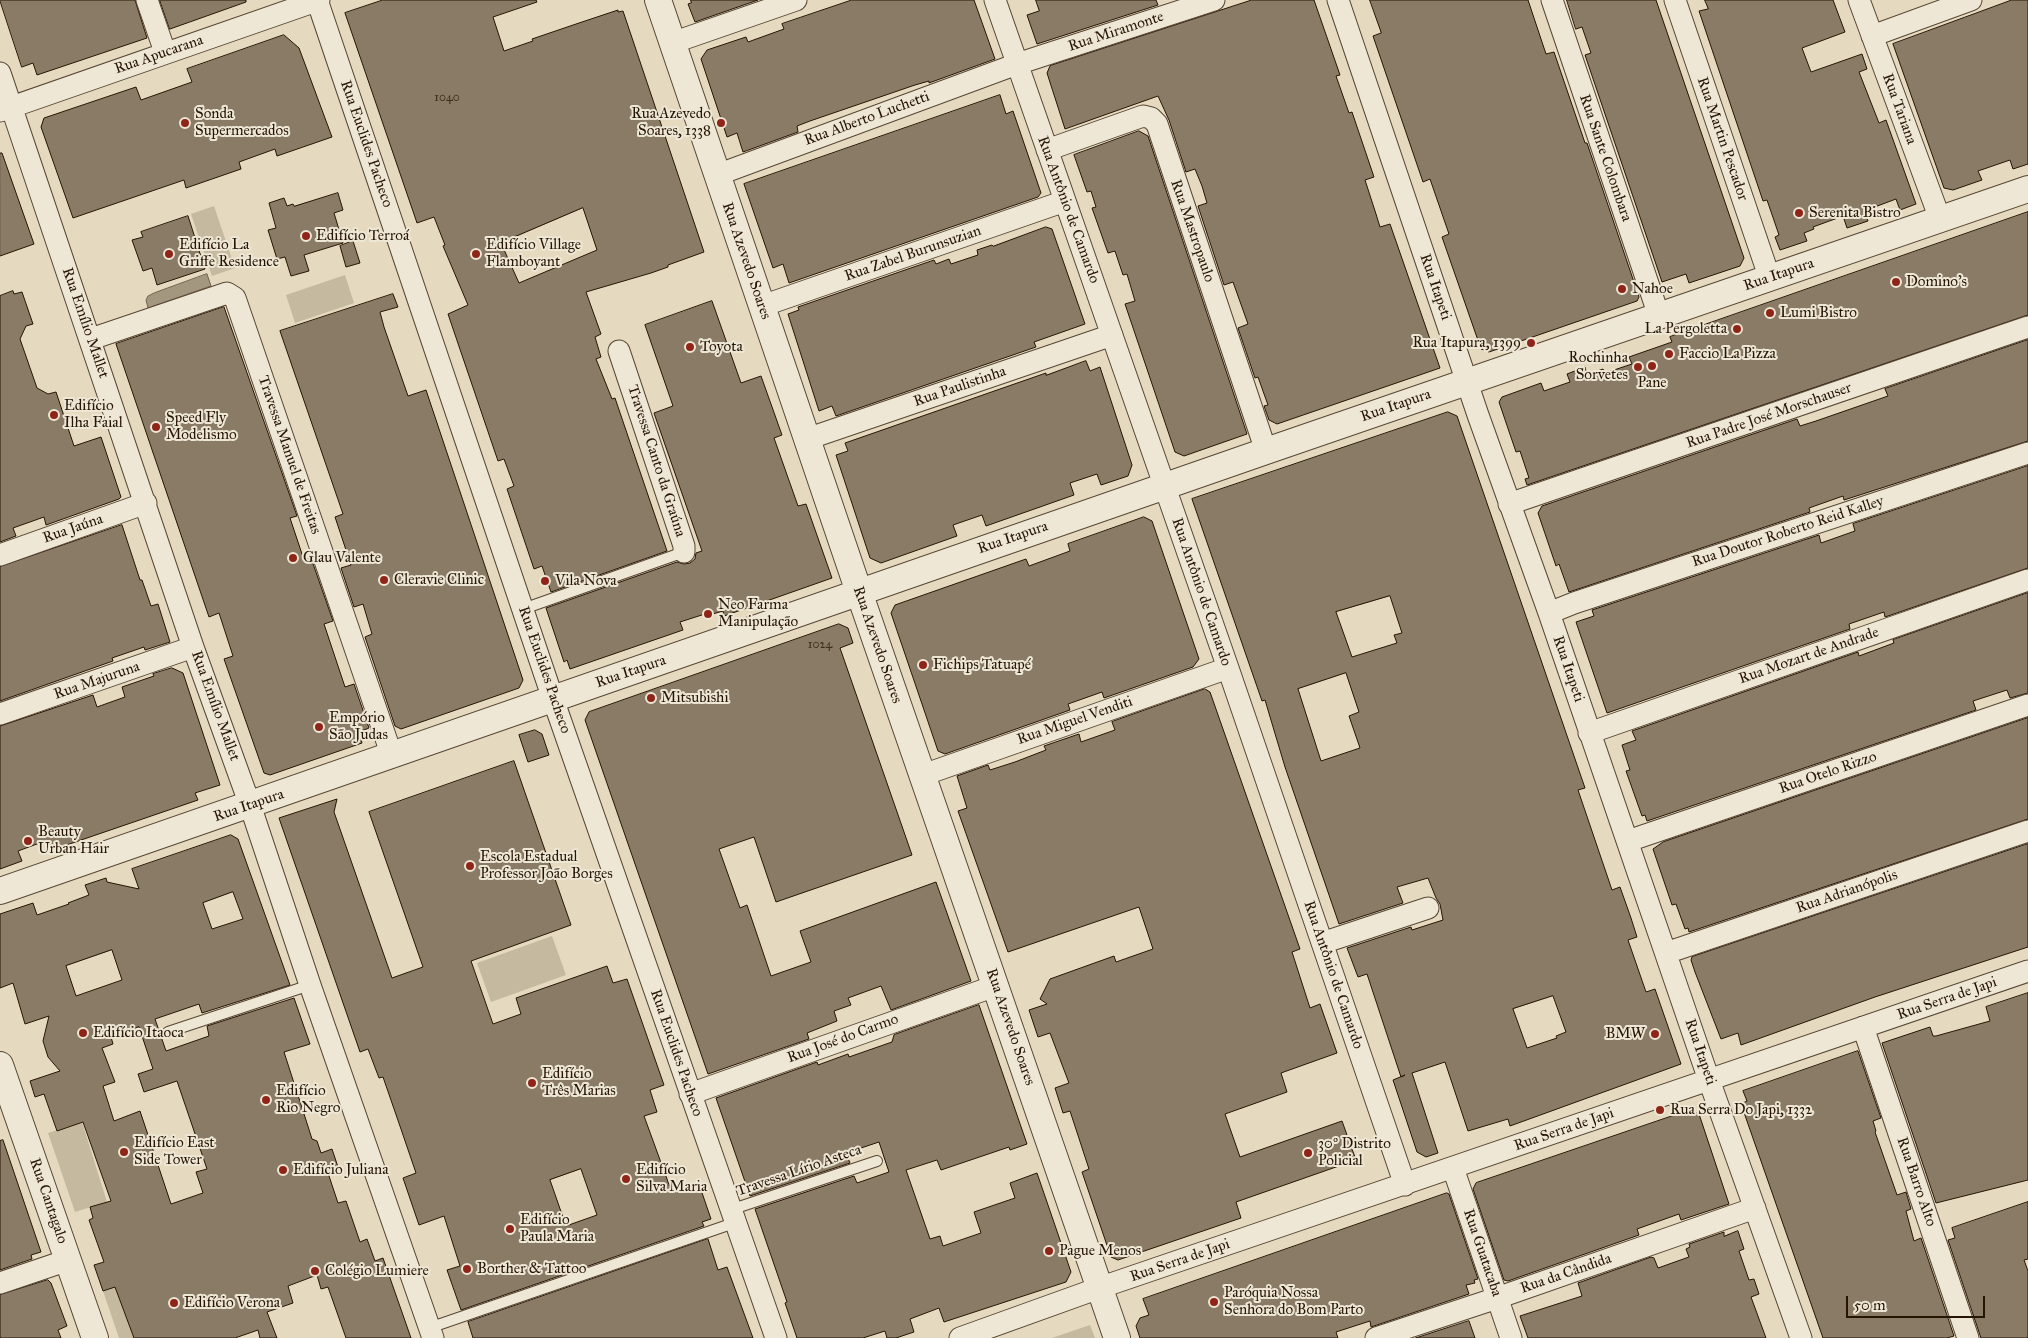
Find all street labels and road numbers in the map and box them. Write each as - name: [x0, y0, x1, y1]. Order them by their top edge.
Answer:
- street label: Rua Miramonte: [1066, 8, 1166, 56]
- street label: Rua Apucarana: [112, 31, 206, 79]
- street label: Rua Tariana: [1878, 71, 1920, 147]
- street label: Rua Martin Pescador: [1692, 75, 1752, 203]
- street label: Rua Euclides Pacheco: [336, 78, 396, 210]
- street label: Rua Alberto Luchetti: [802, 88, 932, 150]
- street label: Rua Sante Colombara: [1575, 92, 1635, 224]
- street label: Rua Antônio de Camardo: [1033, 134, 1103, 286]
- street label: Rua Mastropaulo: [1166, 177, 1218, 285]
- street label: Rua Azevedo Soares: [718, 200, 774, 322]
- street label: Rua Zabel Burunsuzian: [842, 222, 984, 286]
- street label: Rua Itapeti: [1415, 251, 1455, 323]
- street label: Rua Itapura: [1741, 255, 1817, 295]
- street label: Rua Emílio Mallet: [58, 265, 112, 381]
- street label: Rua Paulistinha: [911, 363, 1009, 411]
- street label: Travessa Manuel de Freitas: [253, 373, 325, 537]
- street label: Rua Padre José Morschauser: [1684, 379, 1854, 453]
- street label: Travessa Canto da Graúna: [623, 383, 689, 539]
- street label: Rua Itapura: [1358, 386, 1434, 426]
- street label: Rua Doutor Roberto Reid Kalley: [1690, 492, 1886, 572]
- street label: Rua Jaúna: [41, 510, 105, 548]
- street label: Rua Antônio de Camardo: [1167, 516, 1235, 668]
- street label: Rua Itapura: [975, 518, 1051, 558]
- street label: Rua Azevedo Soares: [849, 584, 905, 706]
- street label: Rua Euclides Pacheco: [514, 604, 574, 736]
- street label: Rua Mozart de Andrade: [1737, 624, 1881, 688]
- street label: Rua Itapeti: [1548, 633, 1588, 705]
- street label: Rua Emílio Mallet: [187, 648, 243, 764]
- street label: Rua Itapura: [593, 652, 669, 692]
- street label: Rua Majuruna: [52, 658, 142, 704]
- street label: Rua Miguel Venditi: [1015, 693, 1135, 749]
- street label: Rua Otelo Rizzo: [1777, 748, 1879, 798]
- street label: Rua Itapura: [211, 786, 287, 826]
- street label: Rua Adrianópolis: [1794, 866, 1900, 918]
- street label: Rua Antônio de Camardo: [1299, 899, 1367, 1051]
- street label: Rua Azevedo Soares: [982, 966, 1038, 1088]
- street label: Rua Serra de Japi: [1895, 974, 1999, 1024]
- street label: Rua Euclides Pacheco: [646, 987, 706, 1119]
- street label: Rua José do Carmo: [785, 1011, 901, 1067]
- street label: Rua Itapeti: [1680, 1016, 1720, 1088]
- street label: Rua Serra de Japi: [1512, 1105, 1616, 1155]
- street label: Rua Barro Alto: [1892, 1135, 1940, 1229]
- street label: Travessa Lírio Asteca: [734, 1141, 864, 1201]
- street label: Rua Cantagalo: [25, 1156, 71, 1246]
- street label: Rua Guatacaba: [1459, 1207, 1505, 1299]
- street label: Rua Serra de Japi: [1128, 1236, 1232, 1286]
- street label: Rua da Cândida: [1518, 1250, 1614, 1298]

